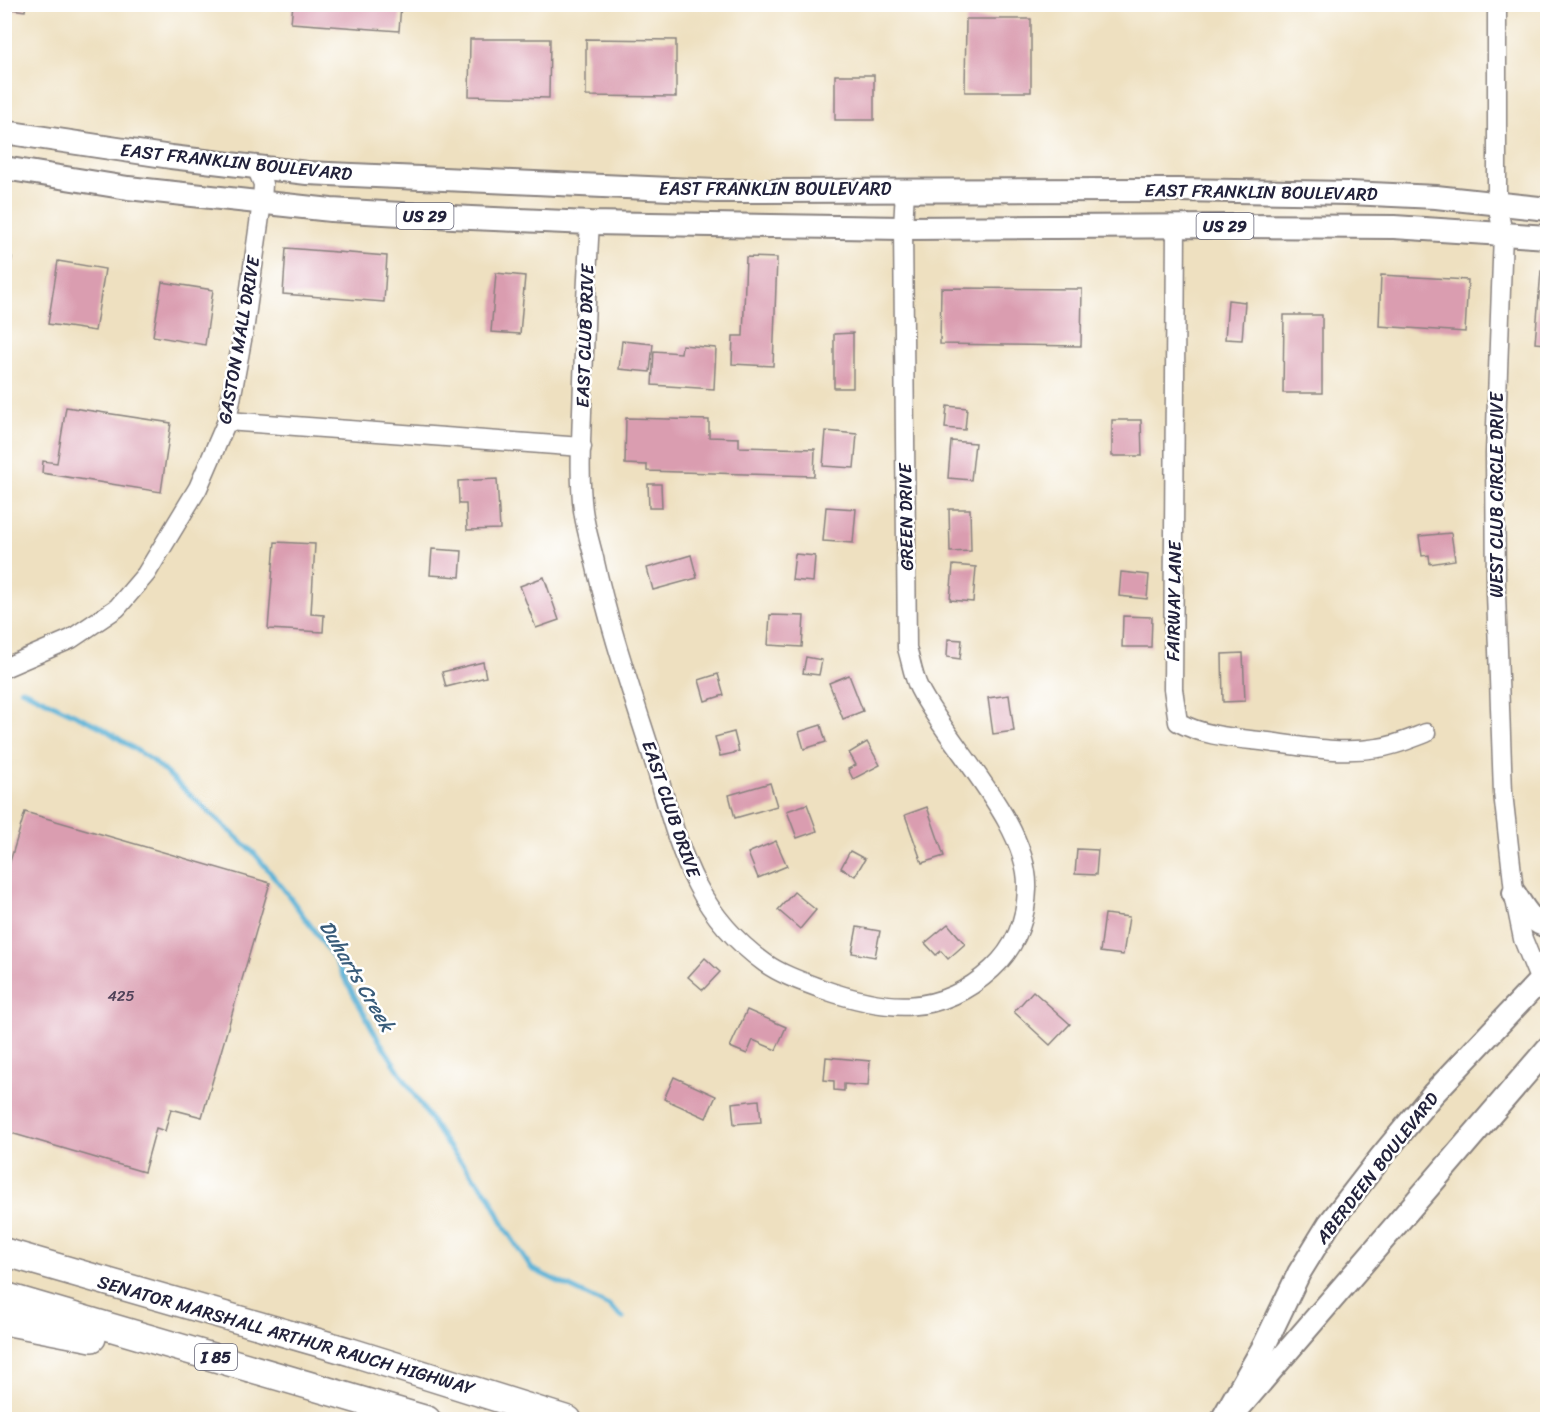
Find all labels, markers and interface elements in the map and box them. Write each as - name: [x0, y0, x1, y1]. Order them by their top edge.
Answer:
- street label: EAST FRANKLIN BOULEVARD: [119, 134, 354, 190]
- street label: EAST FRANKLIN BOULEVARD: [659, 173, 892, 205]
- street label: EAST FRANKLIN BOULEVARD: [1144, 174, 1378, 210]
- road number: US 29: [396, 203, 454, 229]
- road number: US 29: [1196, 213, 1254, 239]
- street label: GASTON MALL DRIVE: [209, 253, 270, 426]
- street label: EAST CLUB DRIVE: [567, 263, 604, 408]
- street label: WEST CLUB CIRCLE DRIVE: [1481, 391, 1513, 598]
- street label: GREEN DRIVE: [889, 462, 923, 571]
- street label: FAIRWAY LANE: [1157, 540, 1191, 661]
- street label: EAST CLUB DRIVE: [633, 736, 710, 883]
- water label: Duharts Creek: [310, 913, 405, 1040]
- house number: 425: [107, 983, 135, 1009]
- street label: ABERDEEN BOULEVARD: [1306, 1085, 1447, 1252]
- street label: SENATOR MARSHALL ARTHUR RAUCH HIGHWAY: [94, 1266, 479, 1405]
- road number: I 85: [195, 1344, 237, 1370]

